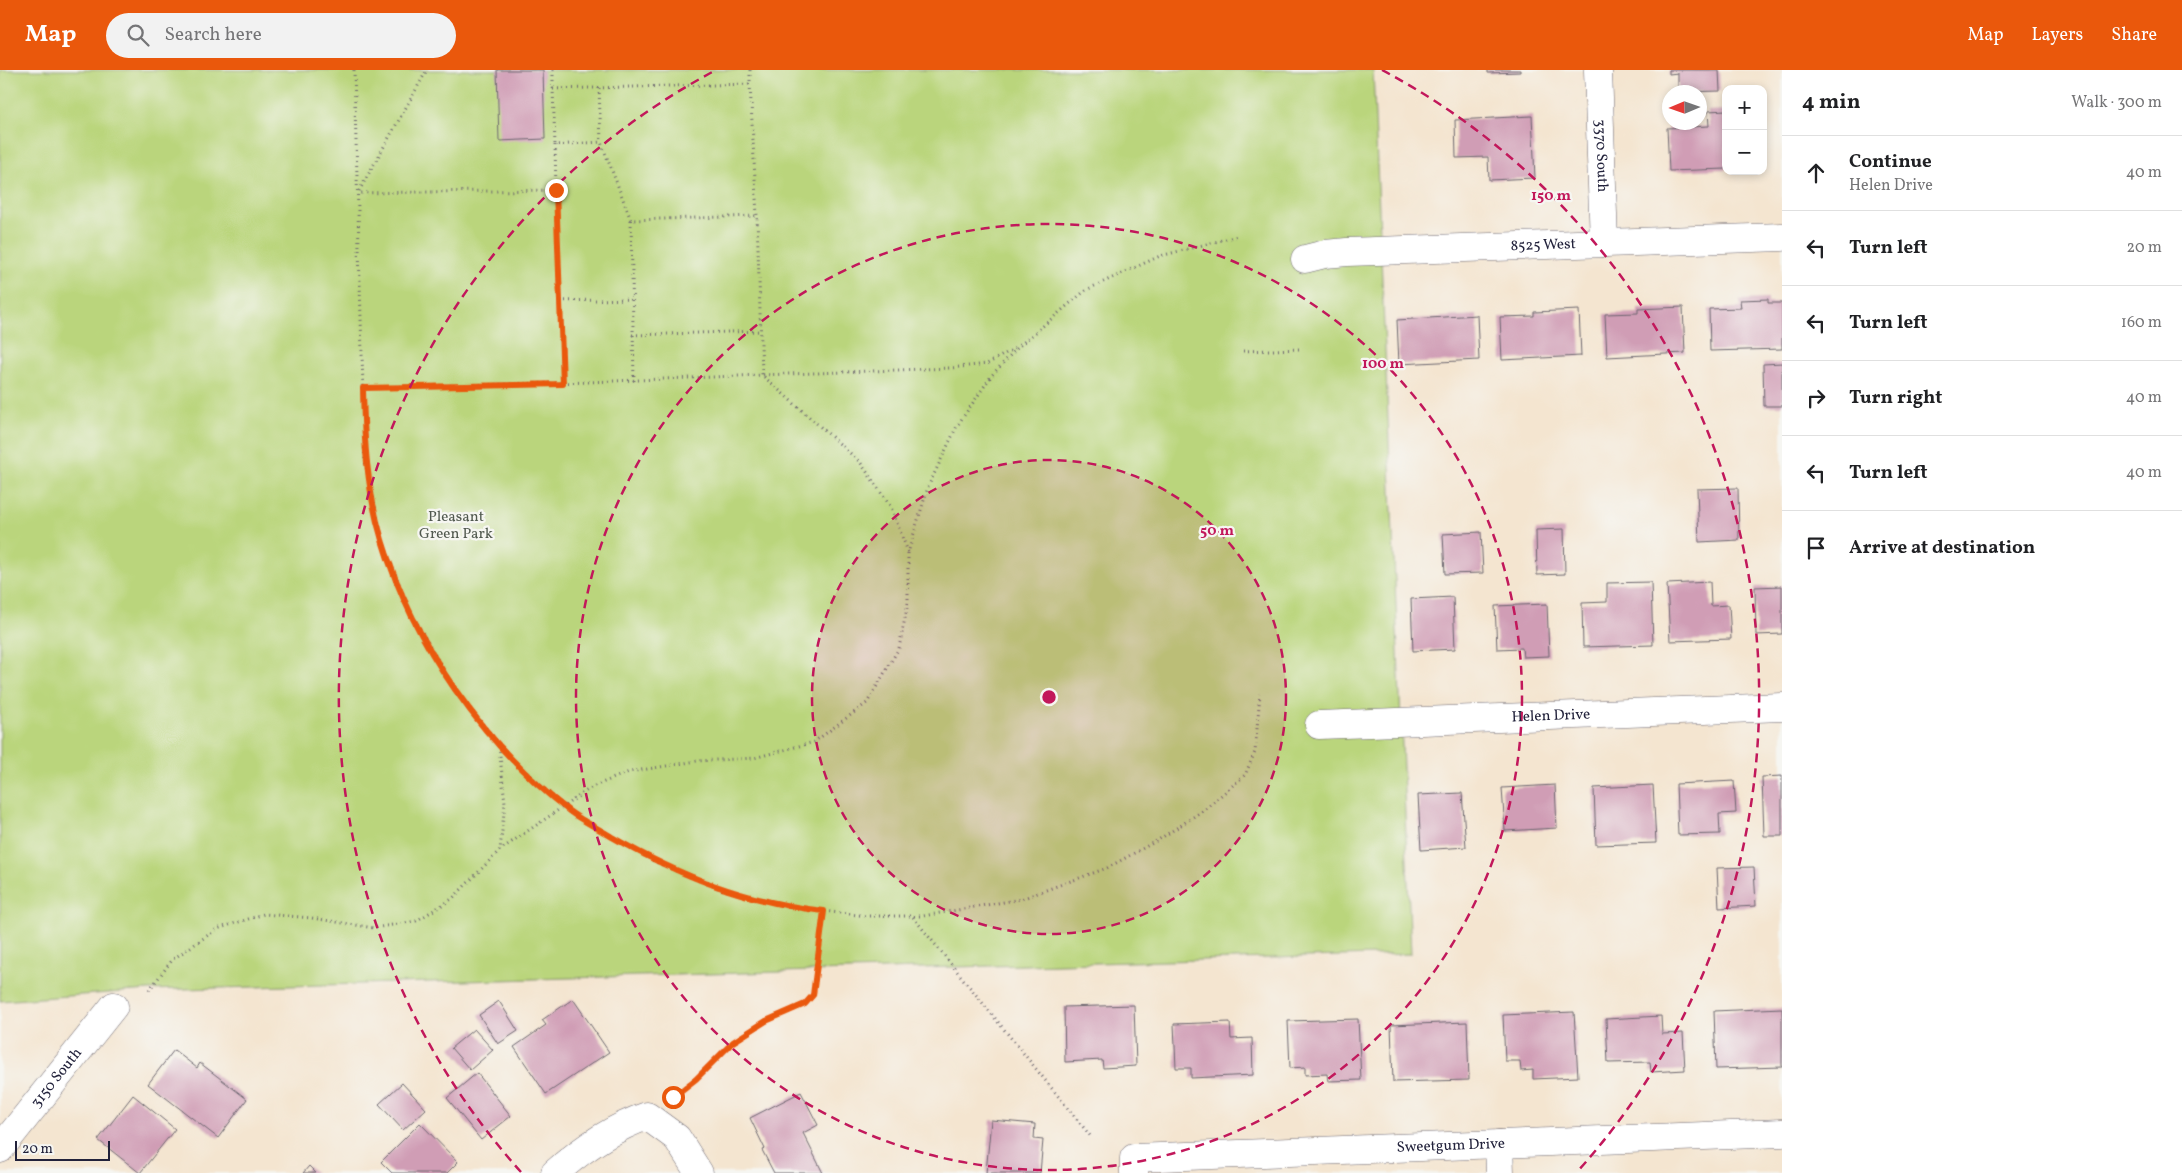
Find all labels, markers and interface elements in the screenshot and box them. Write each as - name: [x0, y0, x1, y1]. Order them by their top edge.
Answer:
- search box: [106, 13, 456, 58]
- text: Map: [25, 18, 76, 52]
- icon: search: [124, 21, 152, 49]
- text: Search here: [164, 22, 262, 48]
- text: Map: [1967, 23, 2003, 48]
- text: Layers: [2031, 23, 2083, 48]
- text: Share: [2111, 23, 2157, 48]
- north arrow: [1662, 85, 1707, 130]
- map controls: [1722, 85, 1767, 175]
- button: +: [1722, 85, 1767, 130]
- text: 4 min: [1802, 88, 1861, 117]
- text: Walk · 300 m: [2071, 92, 2162, 114]
- street label: 3370 South: [1589, 119, 1613, 193]
- button: −: [1722, 130, 1767, 175]
- text: Continue: [1849, 149, 1932, 175]
- icon: ahead: [1802, 159, 1830, 187]
- text: 40 m: [2126, 162, 2162, 184]
- text: Helen Drive: [1849, 175, 1933, 197]
- route end: [545, 179, 568, 202]
- text: 150 m: [1531, 186, 1571, 207]
- street label: 8525 West: [1510, 234, 1576, 257]
- icon: left: [1802, 234, 1830, 262]
- text: Turn left: [1849, 235, 1928, 261]
- text: 20 m: [2127, 237, 2162, 259]
- icon: left: [1802, 309, 1830, 337]
- text: Turn left: [1849, 310, 1928, 336]
- text: 160 m: [2121, 312, 2162, 334]
- text: 100 m: [1362, 354, 1405, 375]
- icon: right: [1802, 384, 1830, 412]
- text: Turn right: [1849, 385, 1942, 411]
- text: 40 m: [2126, 387, 2162, 409]
- icon: left: [1802, 459, 1830, 487]
- text: Turn left: [1849, 460, 1928, 486]
- text: 40 m: [2126, 462, 2162, 484]
- park label: Pleasant Green Park: [419, 507, 493, 545]
- text: 50 m: [1200, 521, 1234, 542]
- icon: arrive: [1802, 534, 1830, 562]
- text: Arrive at destination: [1849, 535, 2035, 561]
- centre of rings: [1040, 688, 1058, 706]
- street label: Helen Drive: [1511, 704, 1591, 728]
- street label: 3150 South: [26, 1043, 87, 1112]
- route start: [662, 1086, 685, 1109]
- street label: Sweetgum Drive: [1396, 1133, 1505, 1158]
- scale bar: [15, 1138, 110, 1161]
- text: 20 m: [22, 1140, 53, 1159]

